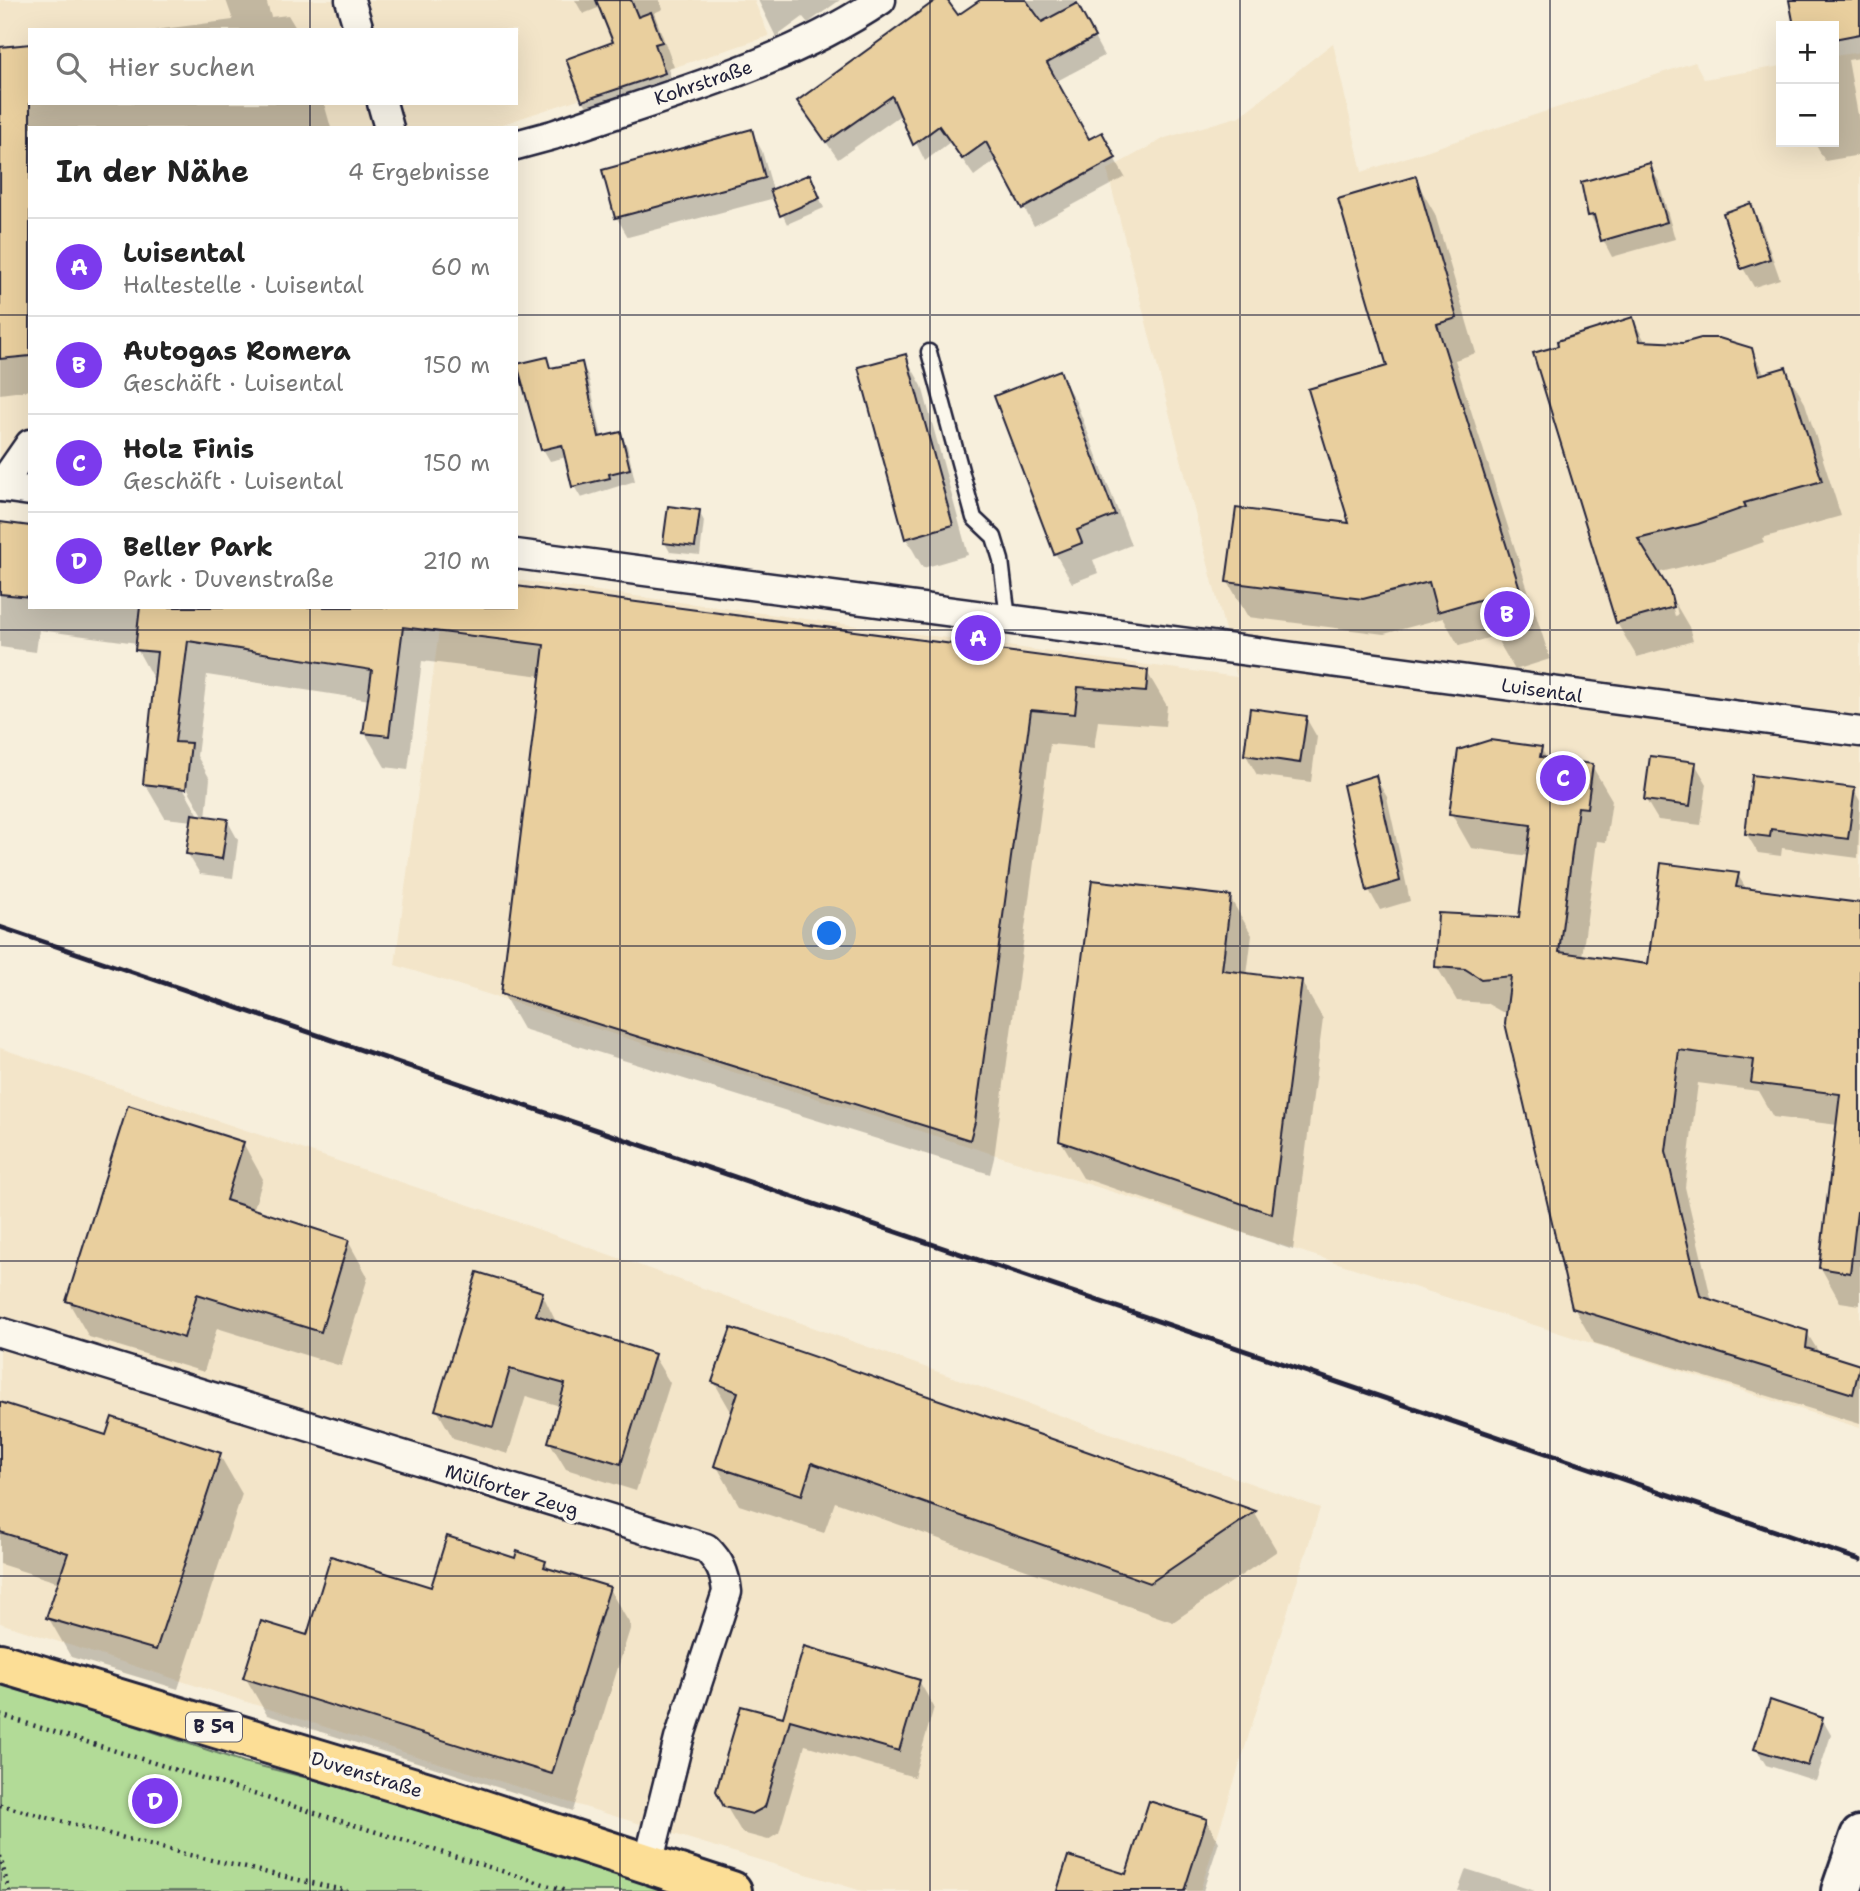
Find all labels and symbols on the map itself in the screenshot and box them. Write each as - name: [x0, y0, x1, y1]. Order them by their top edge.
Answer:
- street label: Kohrstraße: [651, 54, 756, 111]
- pin: B: [1484, 588, 1530, 640]
- pin: A: [955, 612, 1001, 664]
- street label: Luisental: [1500, 672, 1585, 709]
- pin: C: [1540, 752, 1586, 804]
- your location: [812, 916, 846, 950]
- street label: Mülforter Zeug: [442, 1458, 582, 1523]
- road number: B 59: [186, 1712, 242, 1742]
- street label: Duvenstraße: [308, 1746, 426, 1803]
- pin: D: [132, 1775, 178, 1827]

